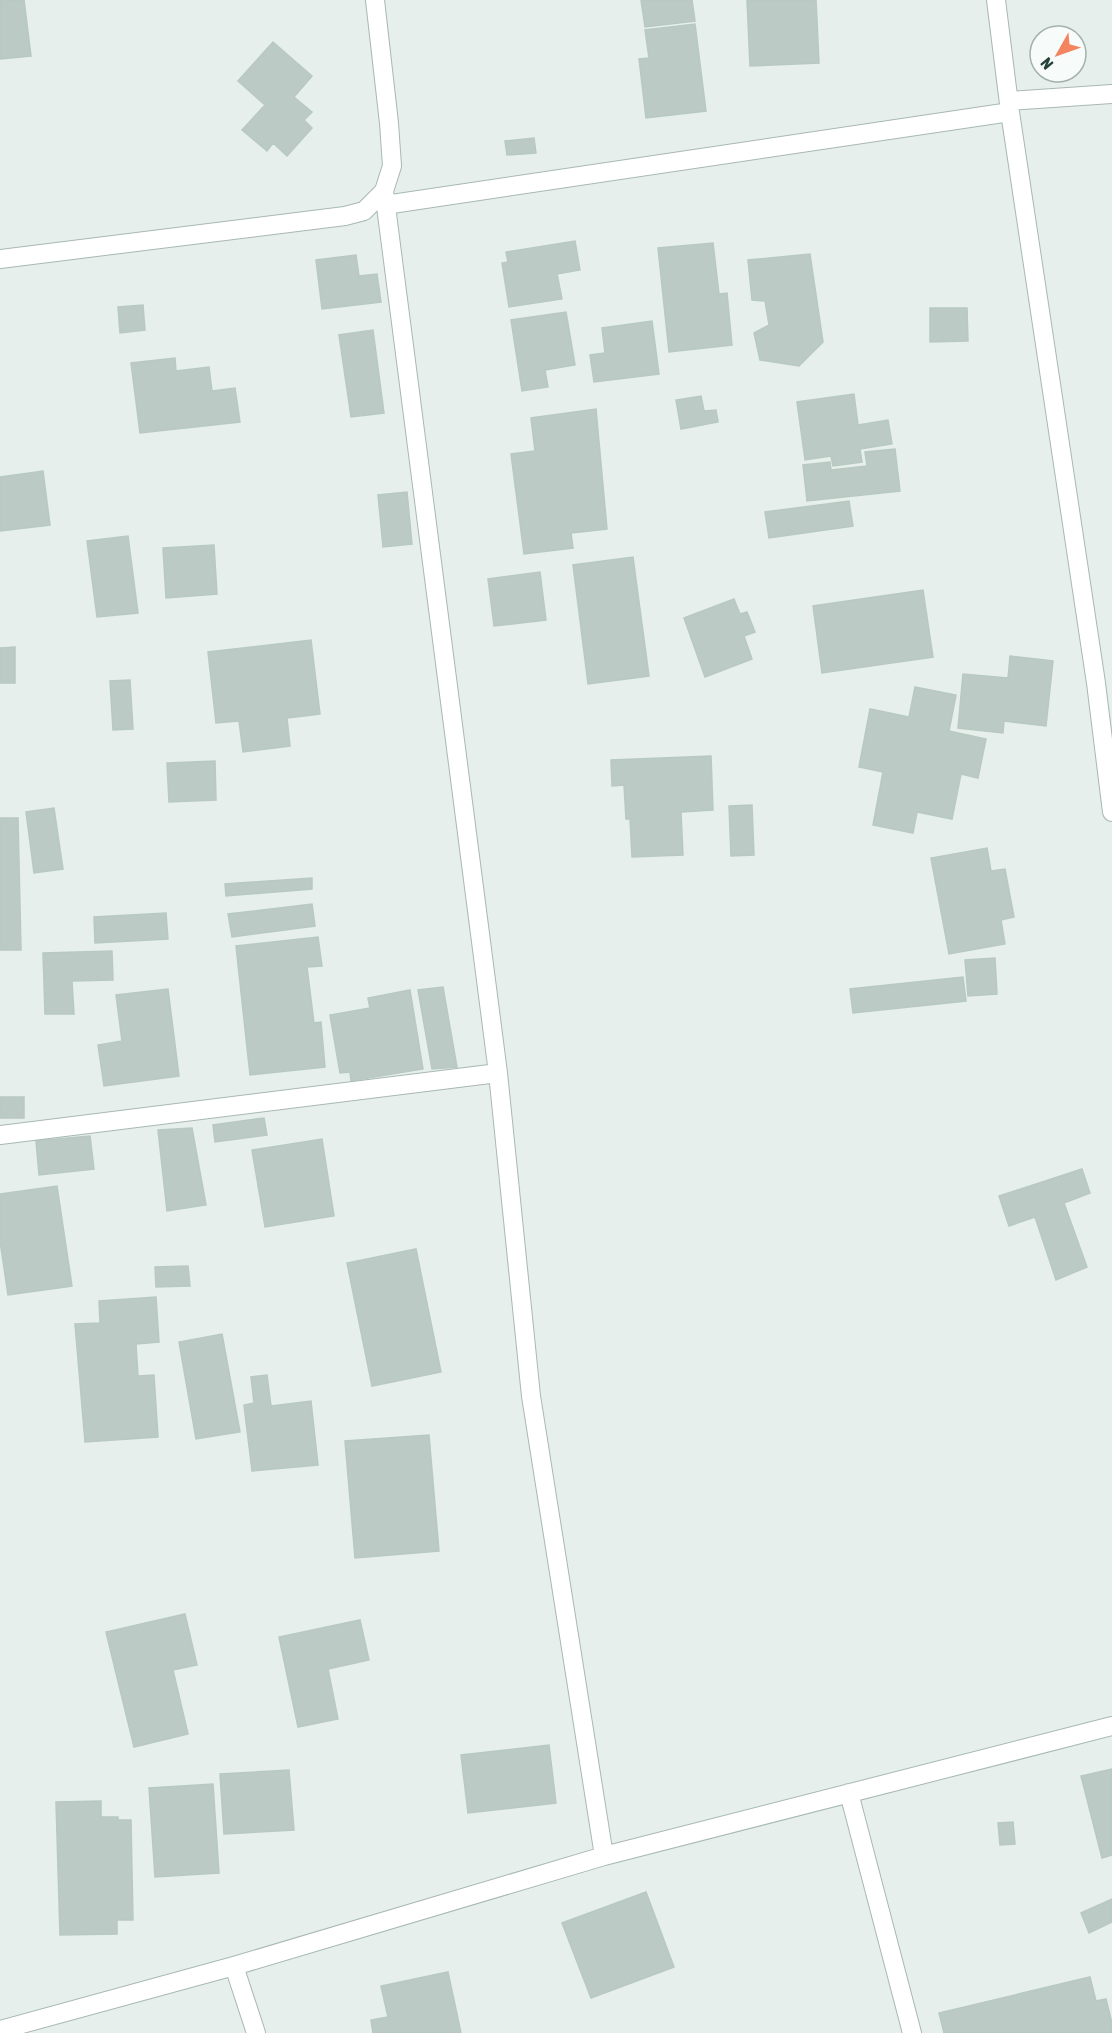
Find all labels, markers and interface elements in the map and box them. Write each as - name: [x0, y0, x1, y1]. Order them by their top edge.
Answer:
- north arrow: [1028, 24, 1088, 84]
- text: N: [1037, 54, 1056, 73]

